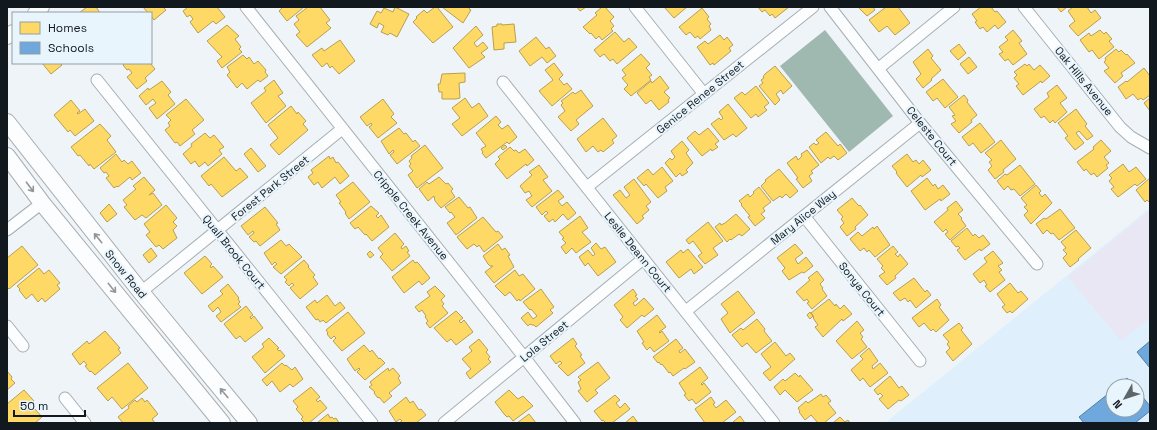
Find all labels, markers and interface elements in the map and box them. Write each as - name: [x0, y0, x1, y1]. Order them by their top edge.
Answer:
- legend: [12, 12, 152, 64]
- text: Homes: [48, 20, 87, 36]
- text: Schools: [48, 40, 94, 56]
- street label: Oak Hills Avenue: [1052, 44, 1116, 118]
- street label: Genice Renee Street: [653, 57, 747, 137]
- street label: Celeste Court: [904, 103, 960, 169]
- street label: Forest Park Street: [228, 152, 312, 224]
- street label: Cripple Creek Avenue: [370, 167, 452, 263]
- one-way arrow: [26, 181, 35, 192]
- street label: Mary Alice Way: [768, 186, 838, 248]
- street label: Leslie Deann Court: [601, 209, 675, 295]
- street label: Quail Brook Court: [200, 212, 268, 292]
- one-way arrow: [93, 232, 102, 243]
- street label: Snow Road: [102, 247, 150, 301]
- street label: Sonya Court: [836, 259, 888, 319]
- one-way arrow: [108, 283, 117, 294]
- street label: Lola Street: [517, 317, 571, 365]
- north arrow: [1105, 378, 1145, 418]
- one-way arrow: [219, 388, 228, 398]
- scale bar: [14, 392, 85, 418]
- text: N: [1109, 397, 1125, 412]
- text: 50 m: [20, 398, 48, 414]

